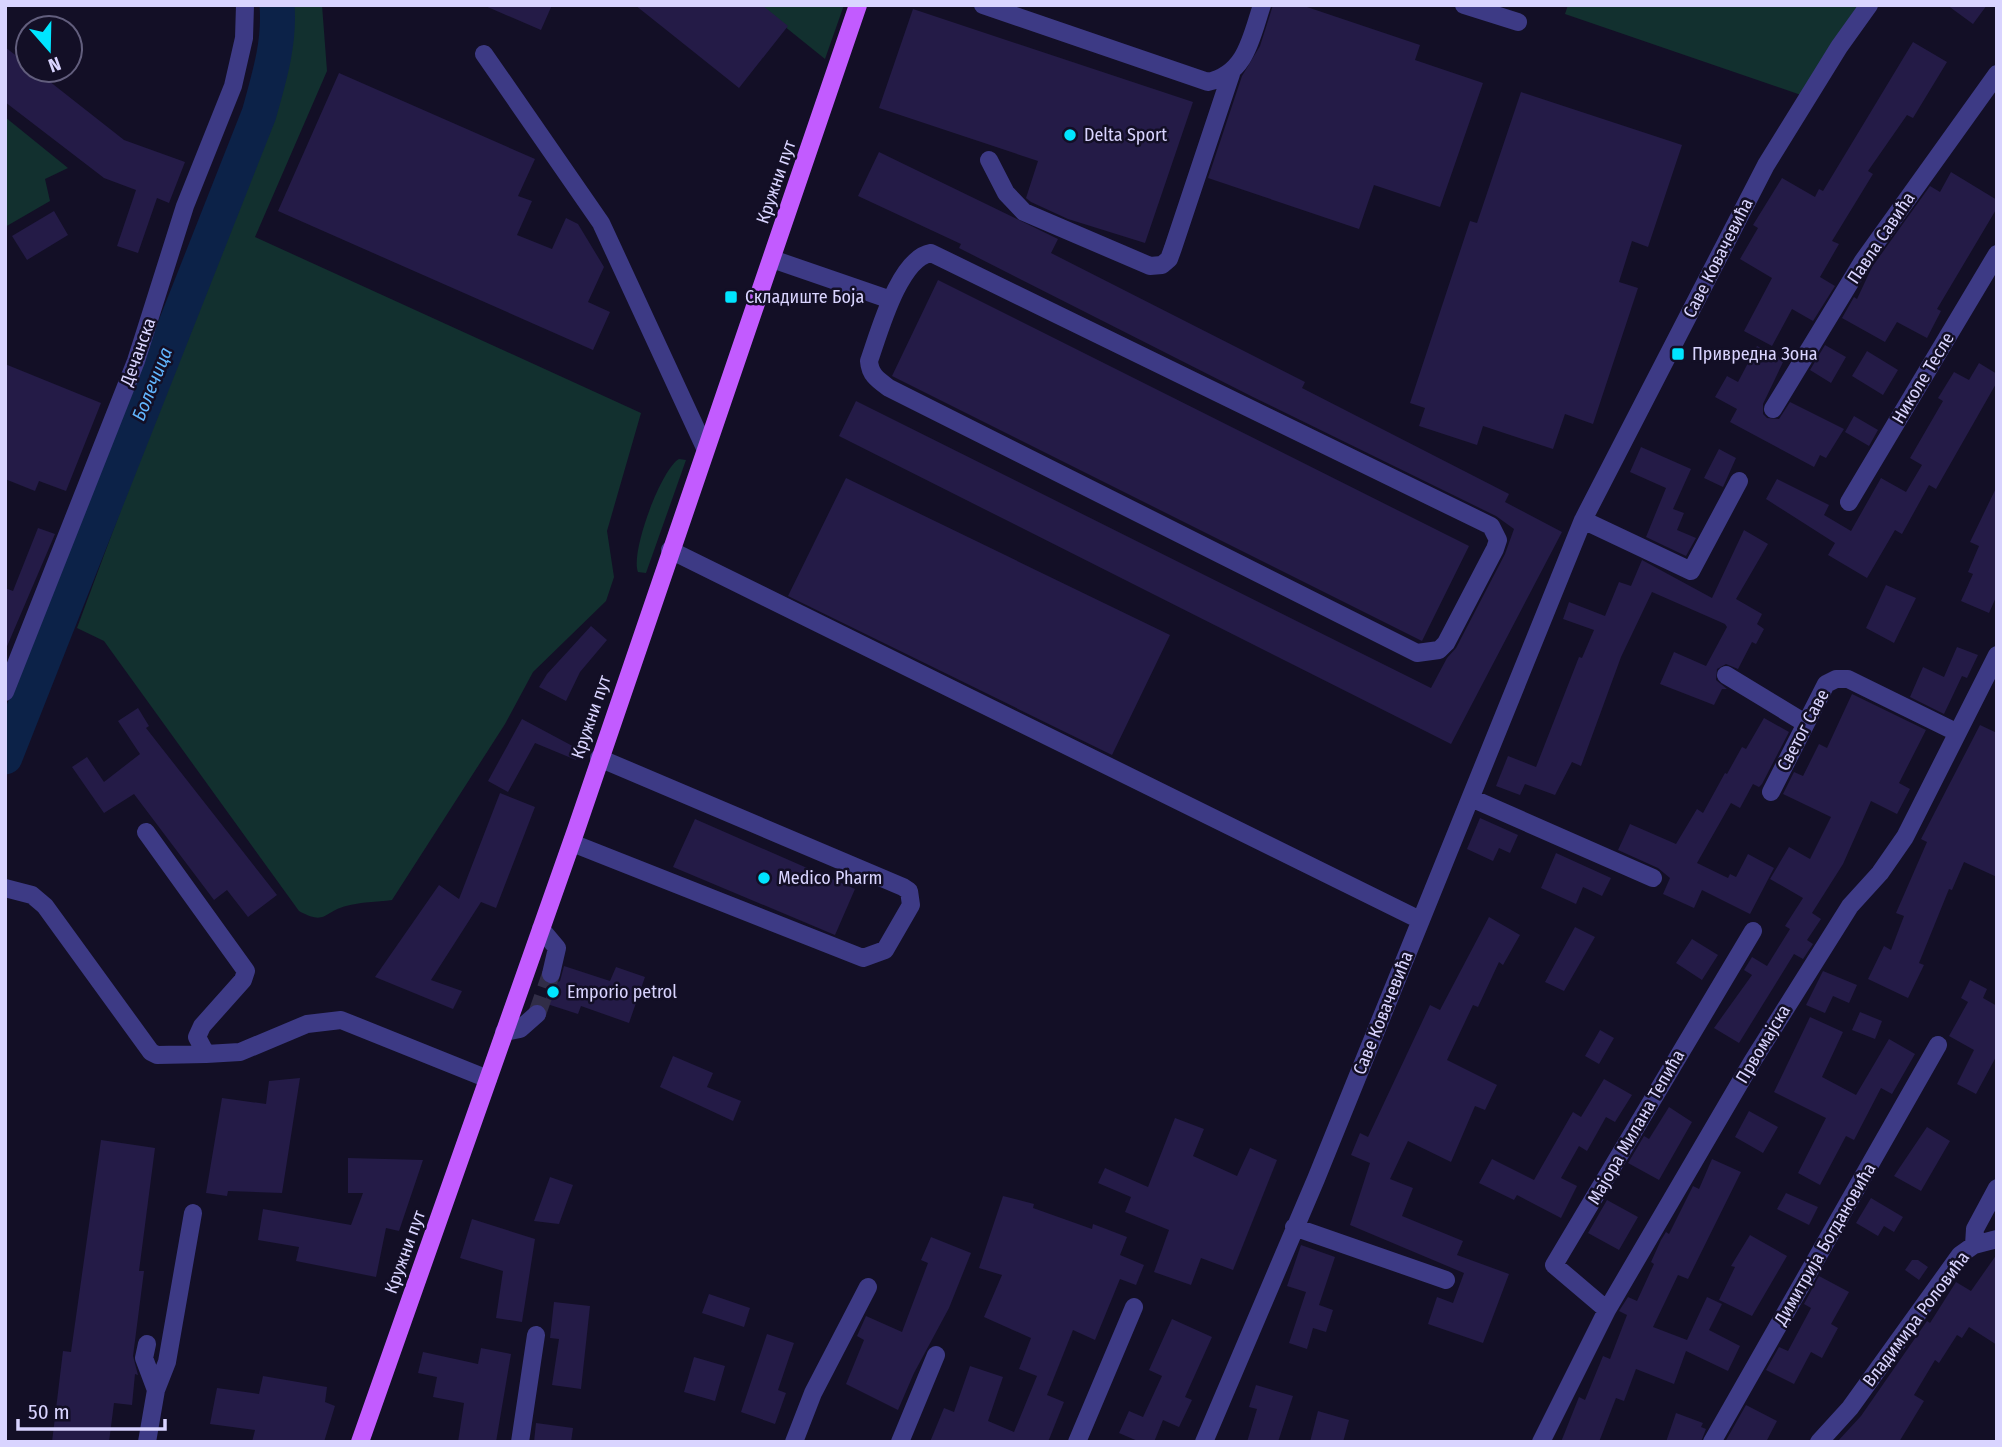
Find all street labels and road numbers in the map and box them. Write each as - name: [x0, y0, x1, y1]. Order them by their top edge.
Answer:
- street label: Кружни пут: [751, 137, 801, 227]
- street label: Павла Савића: [1842, 188, 1920, 288]
- street label: Саве Ковачевића: [1678, 194, 1758, 321]
- street label: Дечанска: [115, 315, 161, 390]
- street label: Николе Тесле: [1887, 328, 1959, 428]
- street label: Кружни пут: [566, 672, 616, 762]
- street label: Светог Саве: [1772, 685, 1834, 775]
- street label: Саве Ковачевића: [1348, 948, 1418, 1078]
- street label: Првомајска: [1731, 1001, 1795, 1087]
- street label: Мајора Милана Тепића: [1583, 1046, 1689, 1208]
- street label: Димитрија Богдановића: [1769, 1159, 1880, 1330]
- street label: Кружни пут: [380, 1207, 430, 1297]
- street label: Владимира Роловића: [1858, 1247, 1974, 1391]

